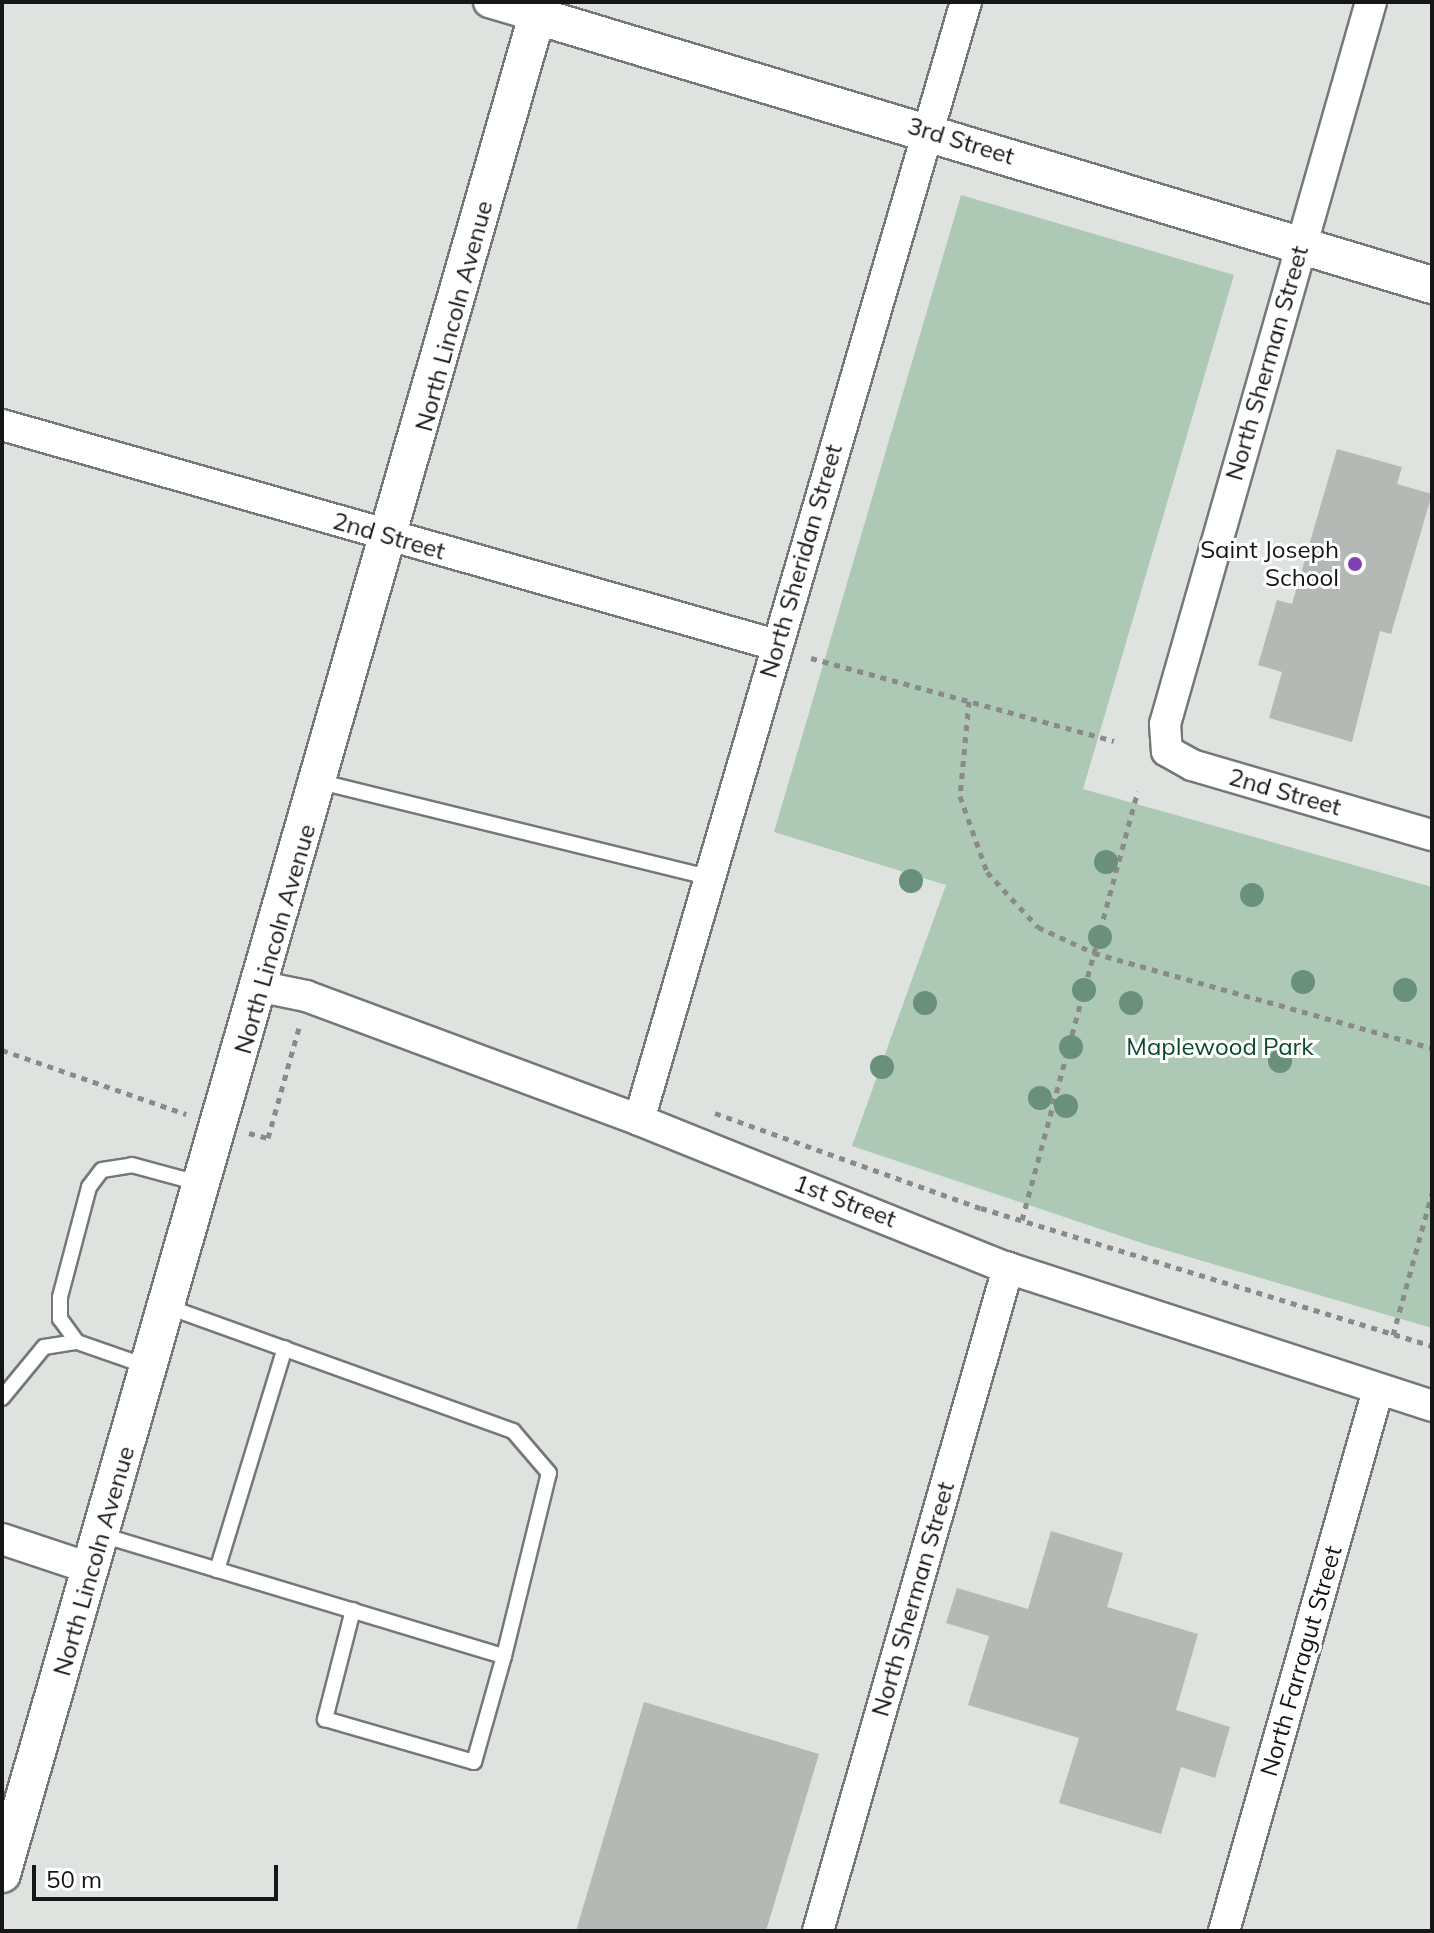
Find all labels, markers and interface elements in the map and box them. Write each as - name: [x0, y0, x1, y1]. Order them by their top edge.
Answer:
- street label: 3rd Street: [904, 111, 1018, 171]
- street label: North Lincoln Avenue: [409, 198, 499, 434]
- street label: North Sherman Street: [1220, 242, 1314, 484]
- street label: North Sheridan Street: [754, 441, 848, 681]
- street label: 2nd Street: [330, 506, 448, 566]
- place label: Saint Joseph School: [1200, 536, 1339, 592]
- marker: Saint Joseph School: [1346, 555, 1364, 573]
- street label: 2nd Street: [1226, 762, 1344, 822]
- street label: North Lincoln Avenue: [228, 821, 322, 1057]
- park label: Maplewood Park: [1126, 1033, 1314, 1061]
- street label: 1st Street: [790, 1168, 900, 1234]
- street label: North Lincoln Avenue: [47, 1443, 141, 1679]
- street label: North Sherman Street: [866, 1478, 960, 1720]
- street label: North Farragut Street: [1254, 1543, 1348, 1779]
- scale bar: [36, 1849, 282, 1899]
- text: 50 m: [46, 1864, 102, 1894]

